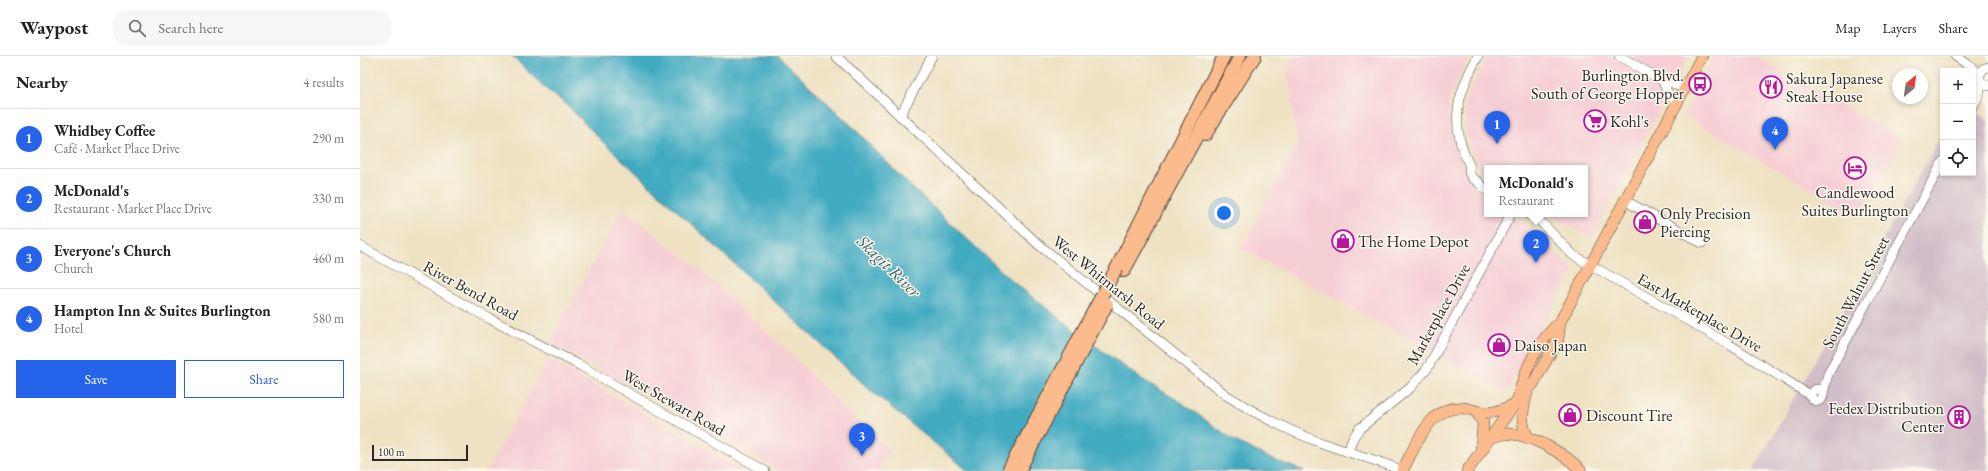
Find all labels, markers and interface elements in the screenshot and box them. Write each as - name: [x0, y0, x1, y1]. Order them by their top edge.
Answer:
- search box: [112, 10, 392, 46]
- text: Waypost: [20, 15, 88, 40]
- icon: search: [126, 17, 148, 39]
- text: Search here: [158, 18, 223, 37]
- text: Map: [1835, 19, 1860, 37]
- text: Layers: [1882, 19, 1917, 37]
- text: Share: [1939, 19, 1968, 37]
- place label: Burlington Blvd. South of George Hopper: [1531, 65, 1685, 104]
- place label: Sakura Japanese Steak House: [1786, 68, 1883, 107]
- north arrow: [1892, 68, 1928, 104]
- map controls: [1940, 68, 1976, 176]
- button: +: [1940, 68, 1976, 104]
- text: Nearby: [16, 71, 68, 93]
- bus stop icon: Burlington Blvd. South of George Hopper: [1687, 71, 1713, 97]
- text: 4 results: [303, 74, 344, 91]
- restaurant icon: Sakura Japanese Steak House: [1758, 74, 1784, 100]
- button: −: [1940, 104, 1976, 140]
- supermarket icon: Kohl's: [1582, 108, 1608, 134]
- pin: 1: [1484, 111, 1510, 144]
- place label: Kohl's: [1610, 111, 1649, 132]
- pin: 4: [1762, 117, 1788, 150]
- text: Whidbey Coffee: [54, 121, 155, 140]
- text: 1: [26, 130, 32, 147]
- text: 290 m: [313, 130, 344, 147]
- text: Café · Market Place Drive: [54, 140, 180, 157]
- button: locate: [1940, 140, 1976, 176]
- hotel icon: Candlewood Suites Burlington: [1842, 155, 1868, 181]
- popup: [1484, 165, 1588, 217]
- text: McDonald's: [1499, 173, 1574, 192]
- text: McDonald's: [54, 181, 129, 200]
- place label: Candlewood Suites Burlington: [1801, 182, 1909, 221]
- text: 2: [26, 190, 32, 207]
- text: 330 m: [313, 190, 344, 207]
- text: Restaurant: [1499, 192, 1554, 209]
- text: Restaurant · Market Place Drive: [54, 200, 212, 217]
- your location: [1214, 203, 1234, 223]
- place label: Only Precision Piercing: [1660, 203, 1751, 242]
- shop icon: Only Precision Piercing: [1632, 209, 1658, 235]
- shop icon: The Home Depot: [1330, 228, 1356, 254]
- water label: Skagit River: [852, 229, 927, 303]
- pin: 2: [1523, 230, 1549, 263]
- street label: West Whitmarsh Road: [1048, 231, 1170, 335]
- place label: The Home Depot: [1358, 231, 1469, 252]
- street label: South Walnut Street: [1817, 233, 1894, 352]
- text: Everyone's Church: [54, 241, 171, 260]
- text: 3: [26, 250, 32, 267]
- text: 460 m: [313, 250, 344, 267]
- street label: River Bend Road: [419, 256, 523, 326]
- text: Church: [54, 260, 93, 277]
- street label: Marketplace Drive: [1402, 260, 1475, 369]
- street label: East Marketplace Drive: [1633, 268, 1766, 357]
- text: Hampton Inn & Suites Burlington: [54, 301, 271, 320]
- text: 4: [26, 310, 32, 327]
- text: 580 m: [313, 310, 344, 327]
- text: Hotel: [54, 320, 83, 337]
- shop icon: Daiso Japan: [1486, 332, 1512, 358]
- place label: Daiso Japan: [1514, 335, 1588, 356]
- button: Save: [16, 360, 176, 398]
- button: Share: [184, 360, 344, 398]
- street label: West Stewart Road: [618, 364, 730, 441]
- place label: Fedex Distribution Center: [1829, 398, 1945, 437]
- shop icon: Discount Tire: [1557, 402, 1583, 428]
- building icon: Fedex Distribution Center: [1946, 404, 1972, 430]
- place label: Discount Tire: [1586, 405, 1673, 426]
- pin: 3: [849, 423, 875, 456]
- scale bar: [372, 443, 468, 462]
- text: 100 m: [378, 445, 405, 459]

